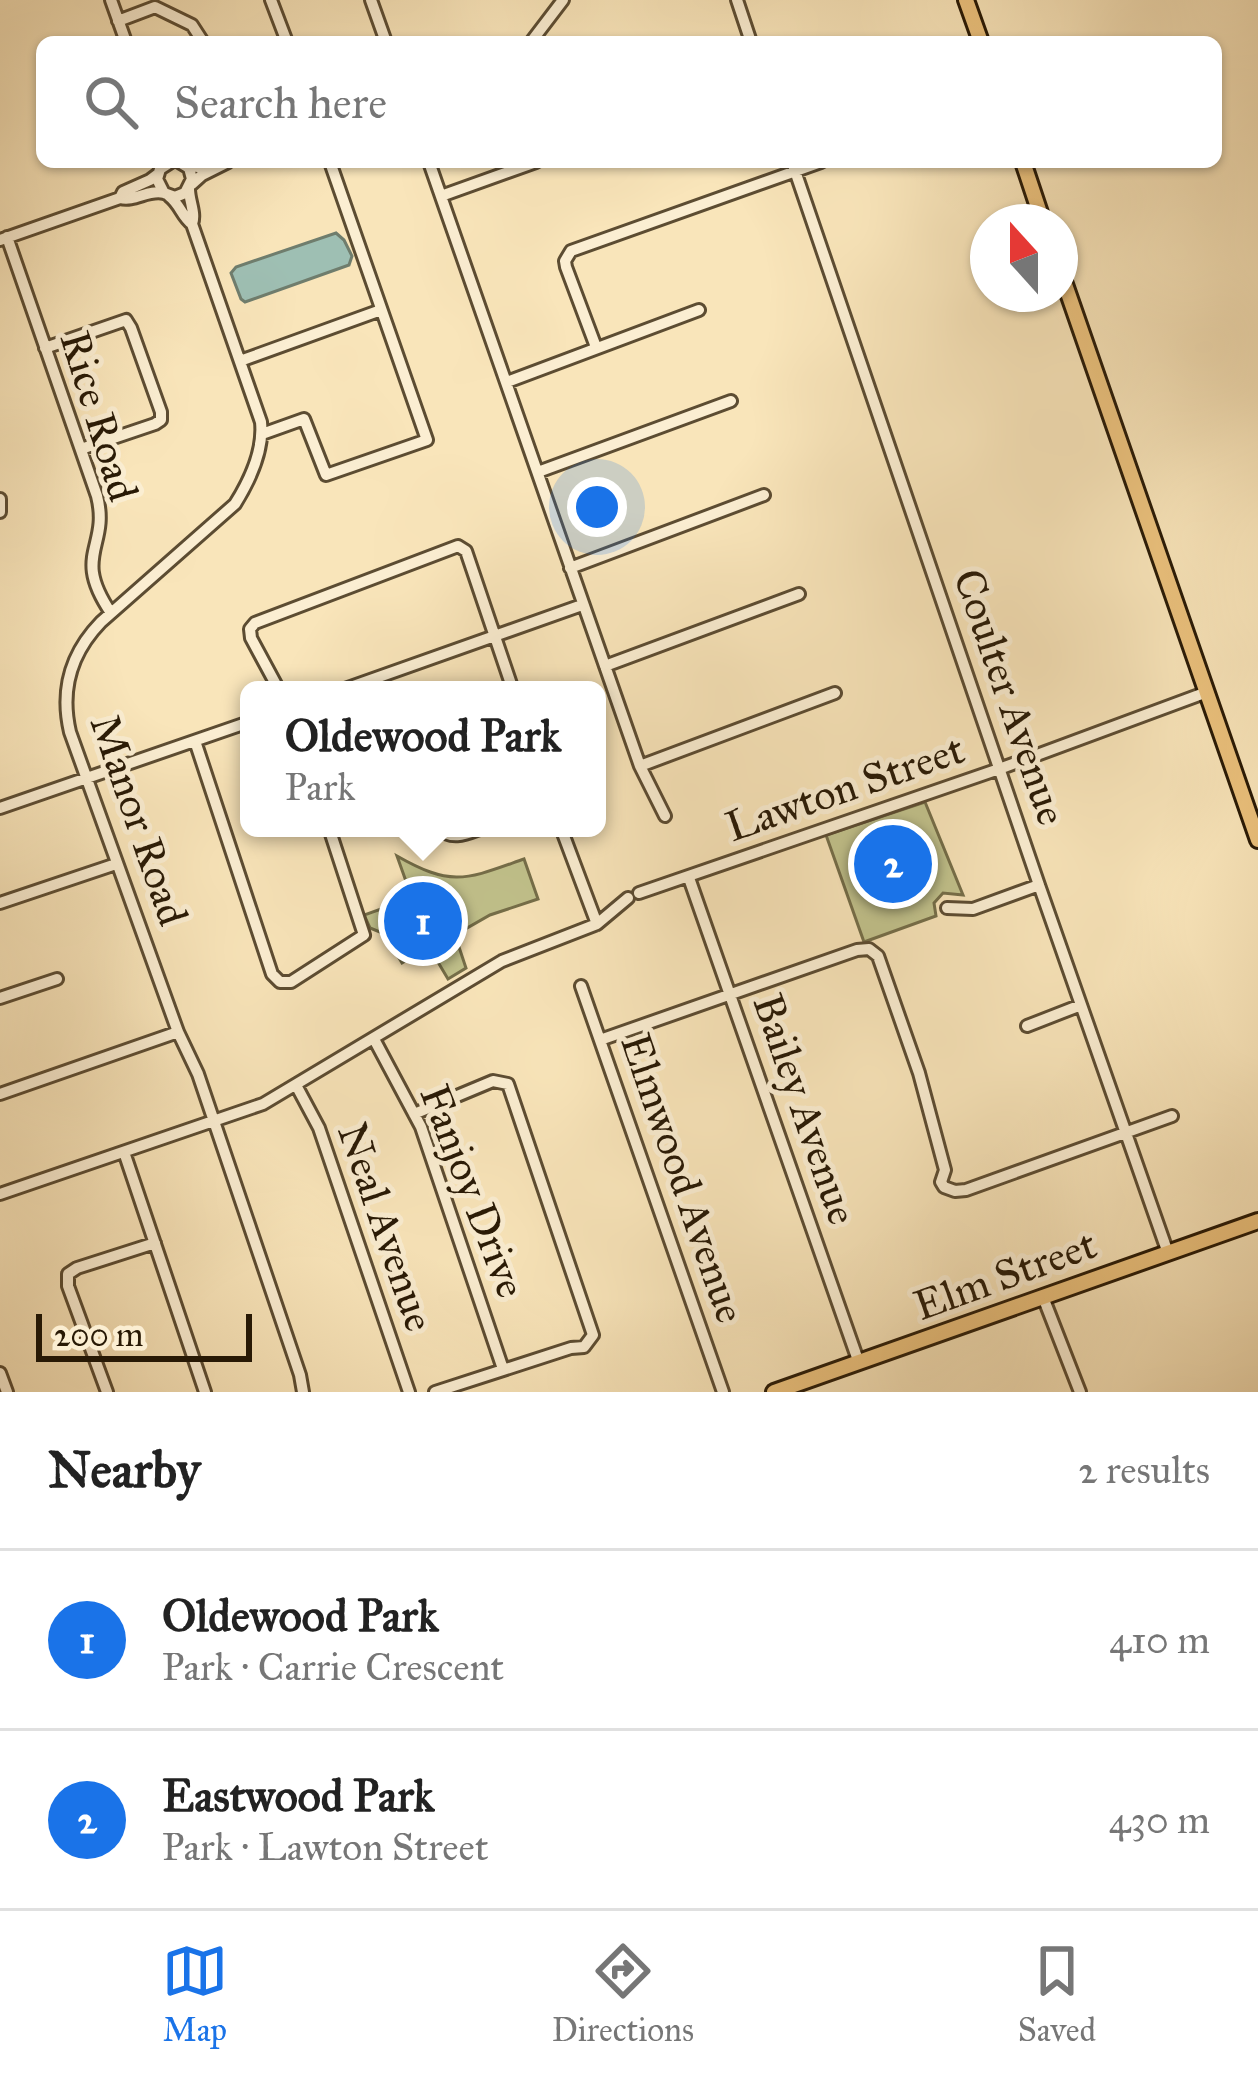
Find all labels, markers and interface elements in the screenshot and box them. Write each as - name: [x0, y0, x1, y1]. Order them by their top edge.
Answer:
- search box: [36, 36, 1222, 168]
- icon: search: [78, 69, 144, 135]
- text: Search here: [174, 75, 387, 130]
- north arrow: [970, 204, 1078, 312]
- street label: Rice Road: [49, 325, 149, 507]
- your location: [567, 477, 627, 537]
- street label: Coulter Avenue: [942, 562, 1078, 832]
- popup: [240, 681, 606, 837]
- street label: Manor Road: [79, 708, 199, 932]
- text: Oldewood Park: [285, 708, 561, 763]
- street label: Lawton Street: [719, 723, 971, 853]
- text: Park: [285, 763, 355, 811]
- pin: 2: [854, 819, 932, 909]
- pin: 1: [384, 876, 462, 966]
- street label: Bailey Avenue: [741, 987, 869, 1231]
- street label: Elmwood Avenue: [609, 1026, 757, 1330]
- street label: Fanjoy Drive: [409, 1077, 537, 1305]
- street label: Neal Avenue: [326, 1116, 446, 1338]
- street label: Elm Street: [907, 1218, 1103, 1332]
- scale bar: [36, 1308, 252, 1361]
- text: 200 m: [54, 1315, 144, 1355]
- text: Nearby: [48, 1439, 200, 1501]
- text: 2 results: [1078, 1446, 1210, 1494]
- text: Oldewood Park: [162, 1588, 439, 1643]
- text: 1: [79, 1616, 95, 1664]
- text: 410 m: [1109, 1616, 1210, 1664]
- text: Park · Carrie Crescent: [162, 1643, 504, 1691]
- text: Eastwood Park: [162, 1768, 434, 1823]
- text: 2: [77, 1796, 97, 1844]
- text: 430 m: [1109, 1796, 1210, 1844]
- text: Park · Lawton Street: [162, 1823, 489, 1871]
- tab: Map: [162, 1938, 228, 2050]
- tab: Directions: [552, 1938, 694, 2050]
- tab: Saved: [1018, 1938, 1096, 2050]

